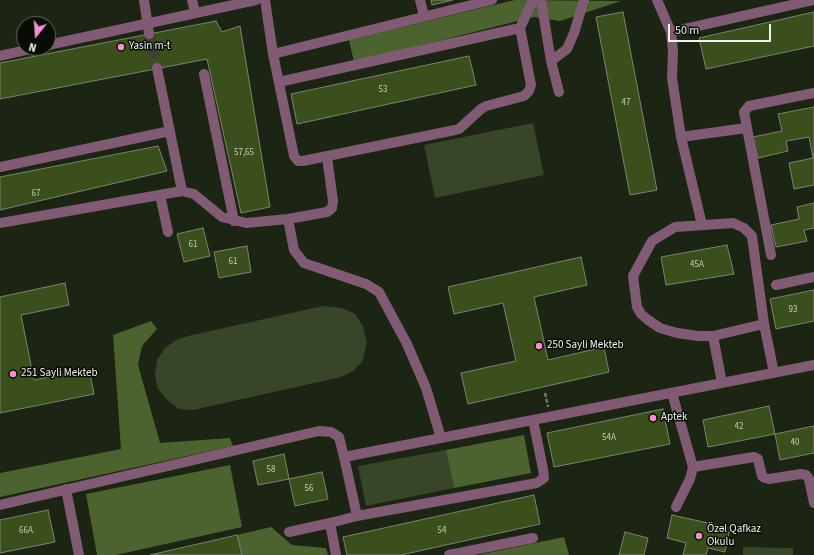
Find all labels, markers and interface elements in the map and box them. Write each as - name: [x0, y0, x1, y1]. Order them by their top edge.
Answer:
- north arrow: [16, 16, 56, 56]
- scale bar: [670, 16, 773, 42]
- text: 50 m: [675, 22, 699, 39]
- text: N: [27, 39, 38, 55]
- place label: Yasin m-t: [129, 40, 171, 54]
- marker: Yasin m-t: [116, 42, 126, 52]
- house number: 53: [379, 85, 387, 95]
- house number: 47: [622, 98, 630, 108]
- house number: 57,65: [234, 148, 254, 158]
- house number: 67: [32, 189, 40, 199]
- house number: 61: [189, 240, 197, 250]
- house number: 61: [229, 257, 237, 267]
- house number: 45A: [690, 260, 704, 270]
- house number: 93: [789, 305, 797, 315]
- place label: 250 Sayli Mekteb: [547, 339, 624, 353]
- marker: 250 Sayli Mekteb: [534, 341, 544, 351]
- place label: 251 Sayli Mekteb: [21, 367, 98, 381]
- marker: 251 Sayli Mekteb: [8, 369, 18, 379]
- place label: Aptek: [661, 411, 687, 425]
- marker: Aptek: [648, 413, 658, 423]
- house number: 42: [735, 422, 743, 432]
- house number: 54A: [602, 433, 616, 443]
- house number: 40: [791, 438, 799, 448]
- house number: 58: [267, 465, 275, 475]
- house number: 56: [305, 484, 313, 494]
- place label: Özəl Qafkaz Okulu: [707, 523, 761, 549]
- house number: 66A: [19, 526, 33, 536]
- house number: 54: [438, 526, 446, 536]
- marker: Özəl Qafkaz Okulu: [694, 531, 704, 541]

